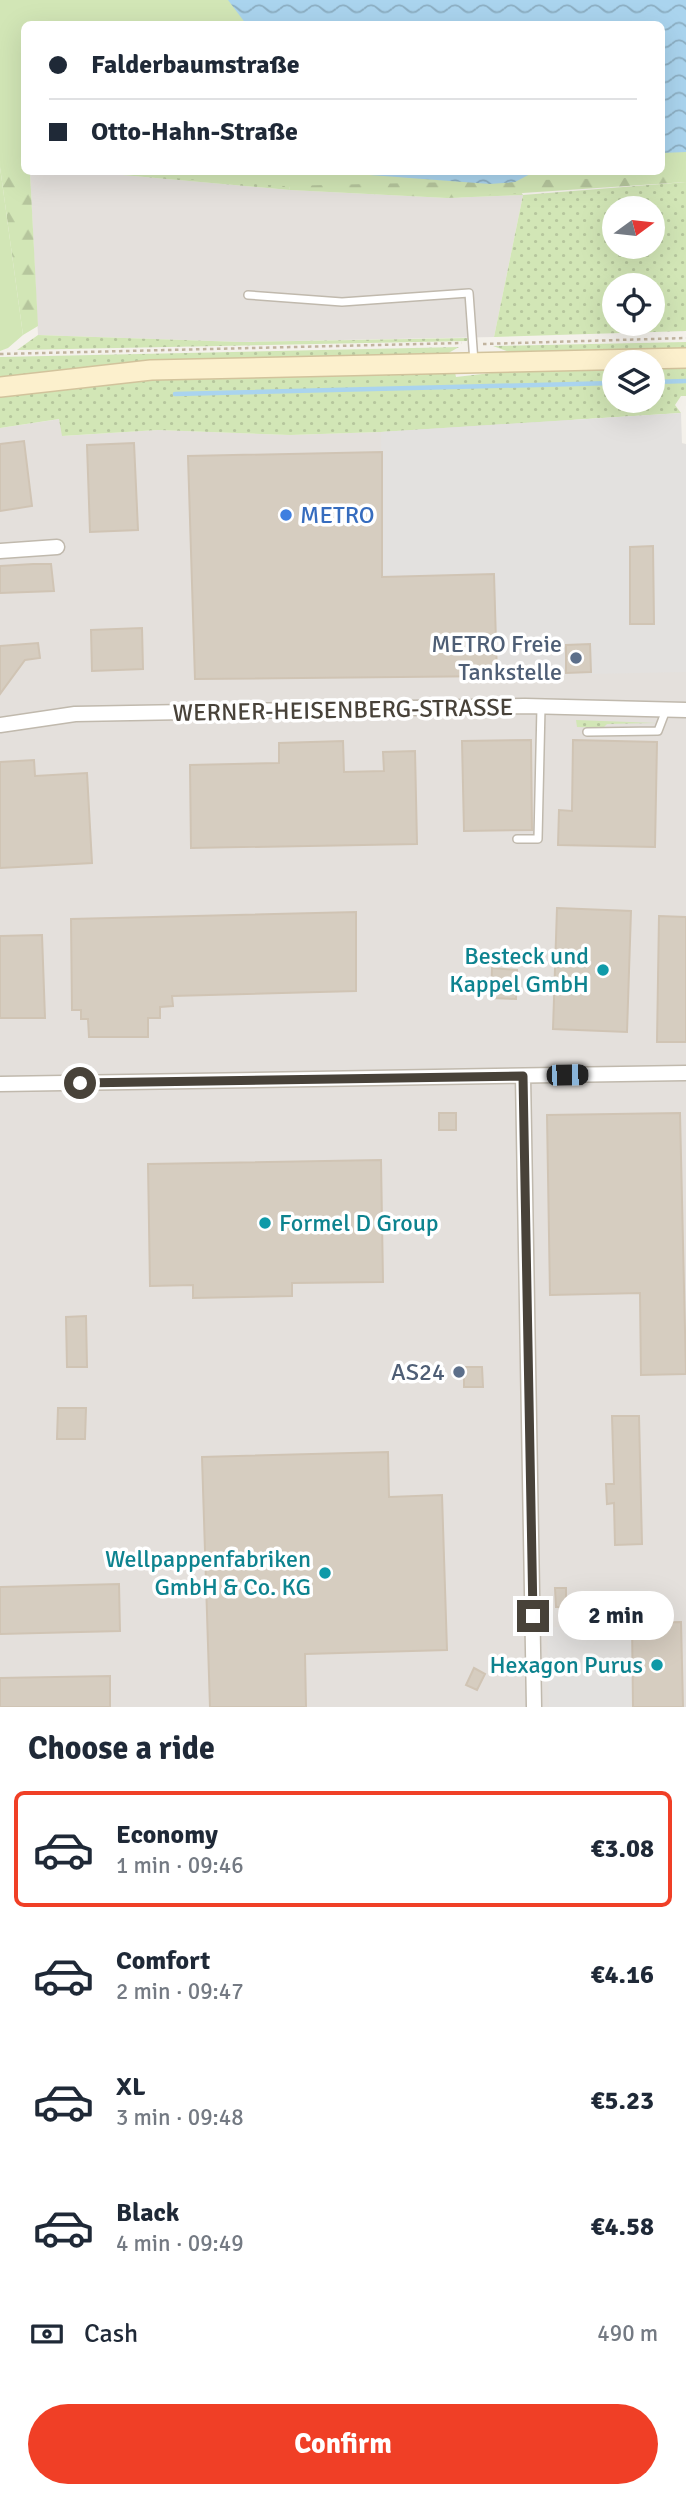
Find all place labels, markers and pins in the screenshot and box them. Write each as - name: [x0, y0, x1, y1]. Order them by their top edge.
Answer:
- place label: METRO: [300, 500, 375, 530]
- marker: METRO: [278, 507, 294, 523]
- place label: METRO Freie Tankstelle: [431, 629, 562, 687]
- marker: METRO Freie Tankstelle: [568, 650, 584, 666]
- place label: Besteck und Kappel GmbH: [449, 941, 589, 999]
- marker: Besteck und Kappel GmbH: [595, 962, 611, 978]
- place label: Formel D Group: [279, 1208, 439, 1238]
- marker: Formel D Group: [257, 1215, 273, 1231]
- place label: AS24: [391, 1357, 445, 1387]
- marker: AS24: [451, 1364, 467, 1380]
- place label: Wellpappenfabriken GmbH & Co. KG: [105, 1544, 311, 1602]
- marker: Wellpappenfabriken GmbH & Co. KG: [317, 1565, 333, 1581]
- place label: Hexagon Purus: [489, 1650, 643, 1680]
- marker: Hexagon Purus: [649, 1657, 665, 1673]

